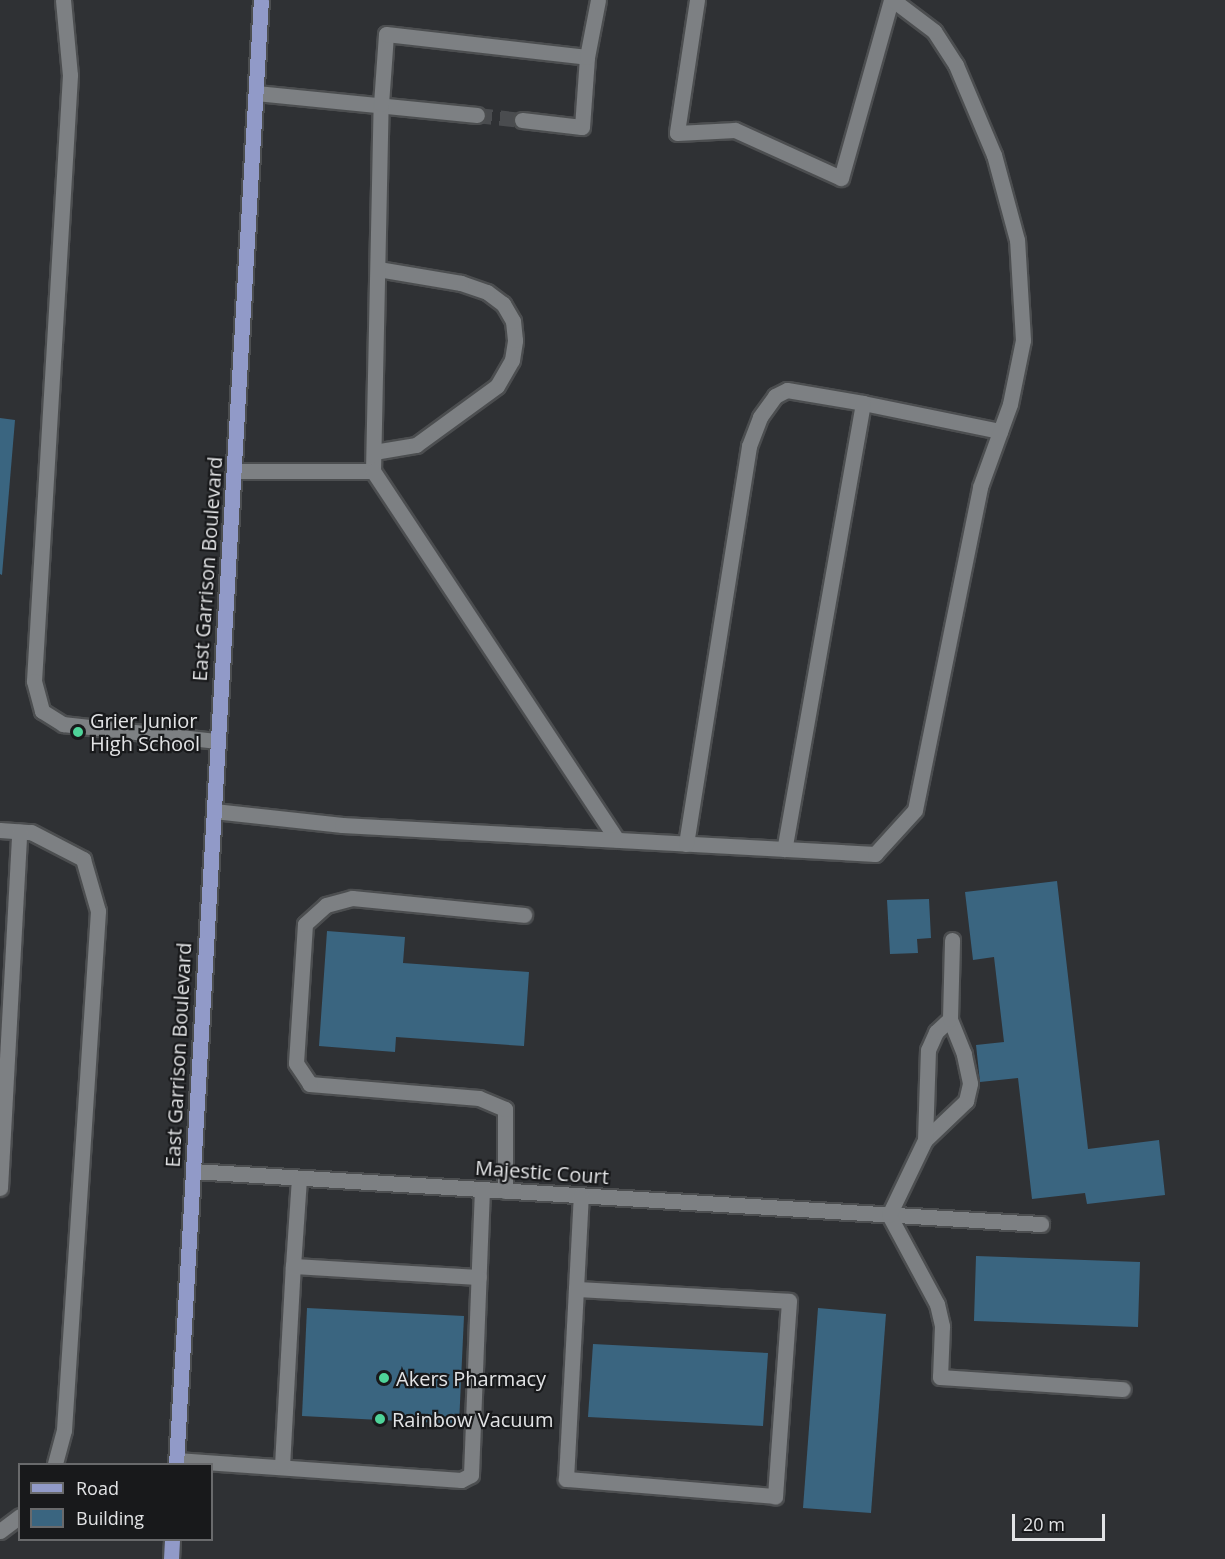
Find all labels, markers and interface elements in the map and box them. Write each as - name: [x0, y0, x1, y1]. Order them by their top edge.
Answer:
- street label: East Garrison Boulevard: [187, 456, 227, 682]
- place label: Grier Junior High School: [90, 708, 200, 755]
- marker: Grier Junior High School: [71, 725, 85, 739]
- street label: East Garrison Boulevard: [160, 942, 196, 1168]
- street label: Majestic Court: [474, 1155, 610, 1189]
- place label: Akers Pharmacy: [396, 1366, 546, 1390]
- marker: Akers Pharmacy: [377, 1371, 391, 1385]
- place label: Rainbow Vacuum: [392, 1407, 553, 1431]
- marker: Rainbow Vacuum: [373, 1412, 387, 1426]
- legend: [18, 1463, 213, 1541]
- text: Road: [76, 1476, 119, 1500]
- scale bar: [1015, 1502, 1108, 1540]
- text: Building: [76, 1506, 144, 1530]
- text: 20 m: [1023, 1512, 1065, 1536]

